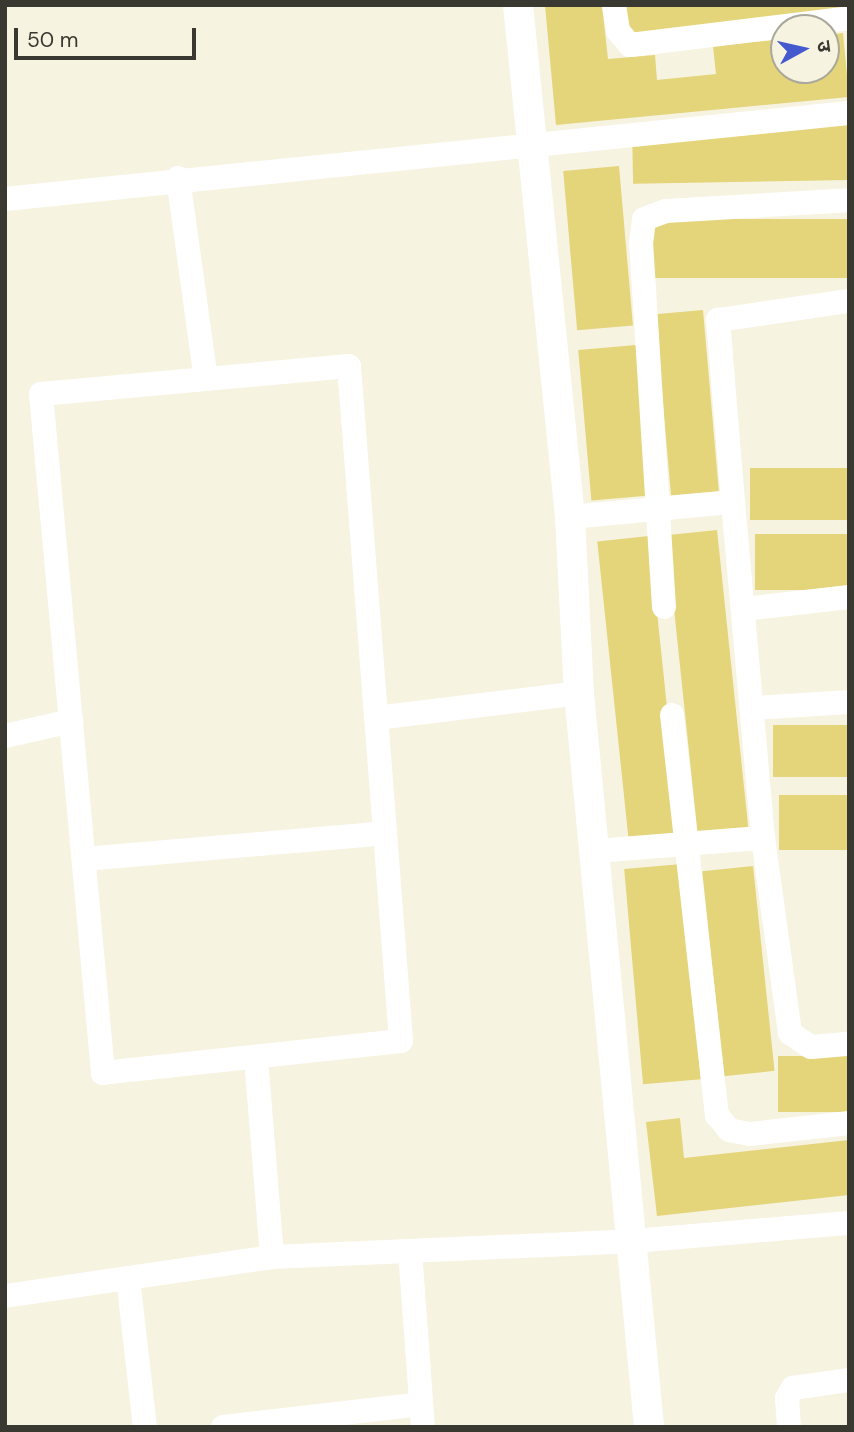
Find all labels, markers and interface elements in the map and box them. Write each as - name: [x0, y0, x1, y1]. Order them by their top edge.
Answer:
- scale bar: [18, 14, 200, 58]
- north arrow: [770, 14, 840, 84]
- text: 50 m: [27, 26, 78, 54]
- text: उ: [811, 39, 837, 54]

